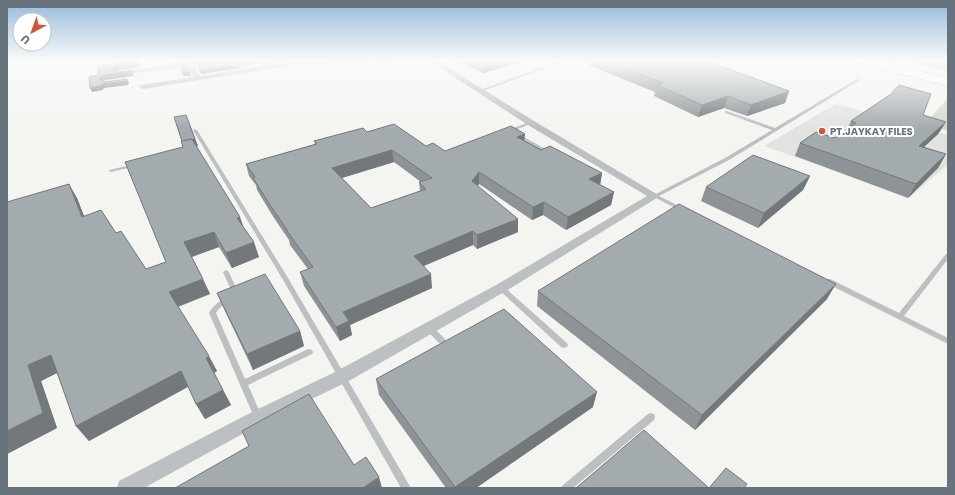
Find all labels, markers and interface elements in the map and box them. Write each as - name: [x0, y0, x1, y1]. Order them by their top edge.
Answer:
- north arrow: [12, 12, 52, 52]
- text: U: [17, 31, 34, 48]
- place label: PT.JAYKAY FILES: [830, 124, 913, 139]
- marker: PT.JAYKAY FILES: [817, 126, 827, 136]

